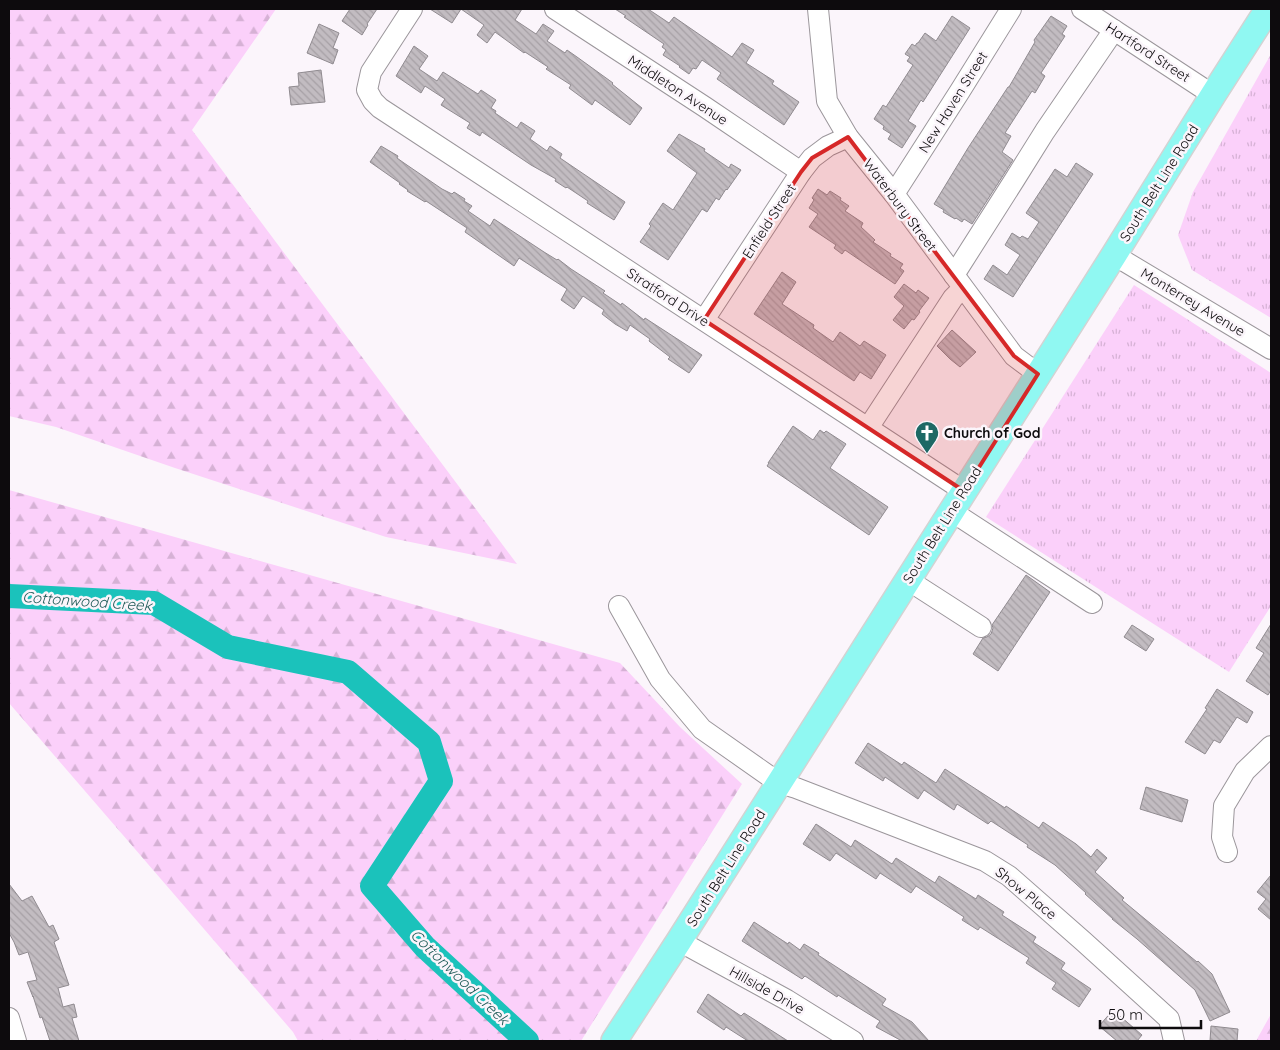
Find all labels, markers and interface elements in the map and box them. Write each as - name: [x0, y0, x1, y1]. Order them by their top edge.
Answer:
- street label: Hartford Street: [1102, 18, 1194, 86]
- street label: New Haven Street: [915, 48, 992, 156]
- street label: Middleton Avenue: [625, 51, 731, 129]
- street label: South Belt Line Road: [1116, 121, 1202, 245]
- street label: Waterbury Street: [859, 155, 941, 255]
- street label: Enfield Street: [738, 180, 800, 262]
- street label: Stratford Drive: [623, 264, 713, 330]
- street label: Monterrey Avenue: [1137, 264, 1249, 340]
- church icon: Church of God: [914, 420, 940, 454]
- place label: Church of God: [944, 424, 1040, 442]
- street label: South Belt Line Road: [899, 463, 985, 587]
- water label: Cottonwood Creek: [22, 587, 154, 615]
- street label: South Belt Line Road: [683, 806, 769, 930]
- street label: Show Place: [992, 863, 1060, 923]
- water label: Cottonwood Creek: [407, 925, 515, 1030]
- street label: Hillside Drive: [726, 962, 808, 1018]
- scale bar: [1100, 998, 1201, 1030]
- text: 50 m: [1108, 1005, 1143, 1024]

